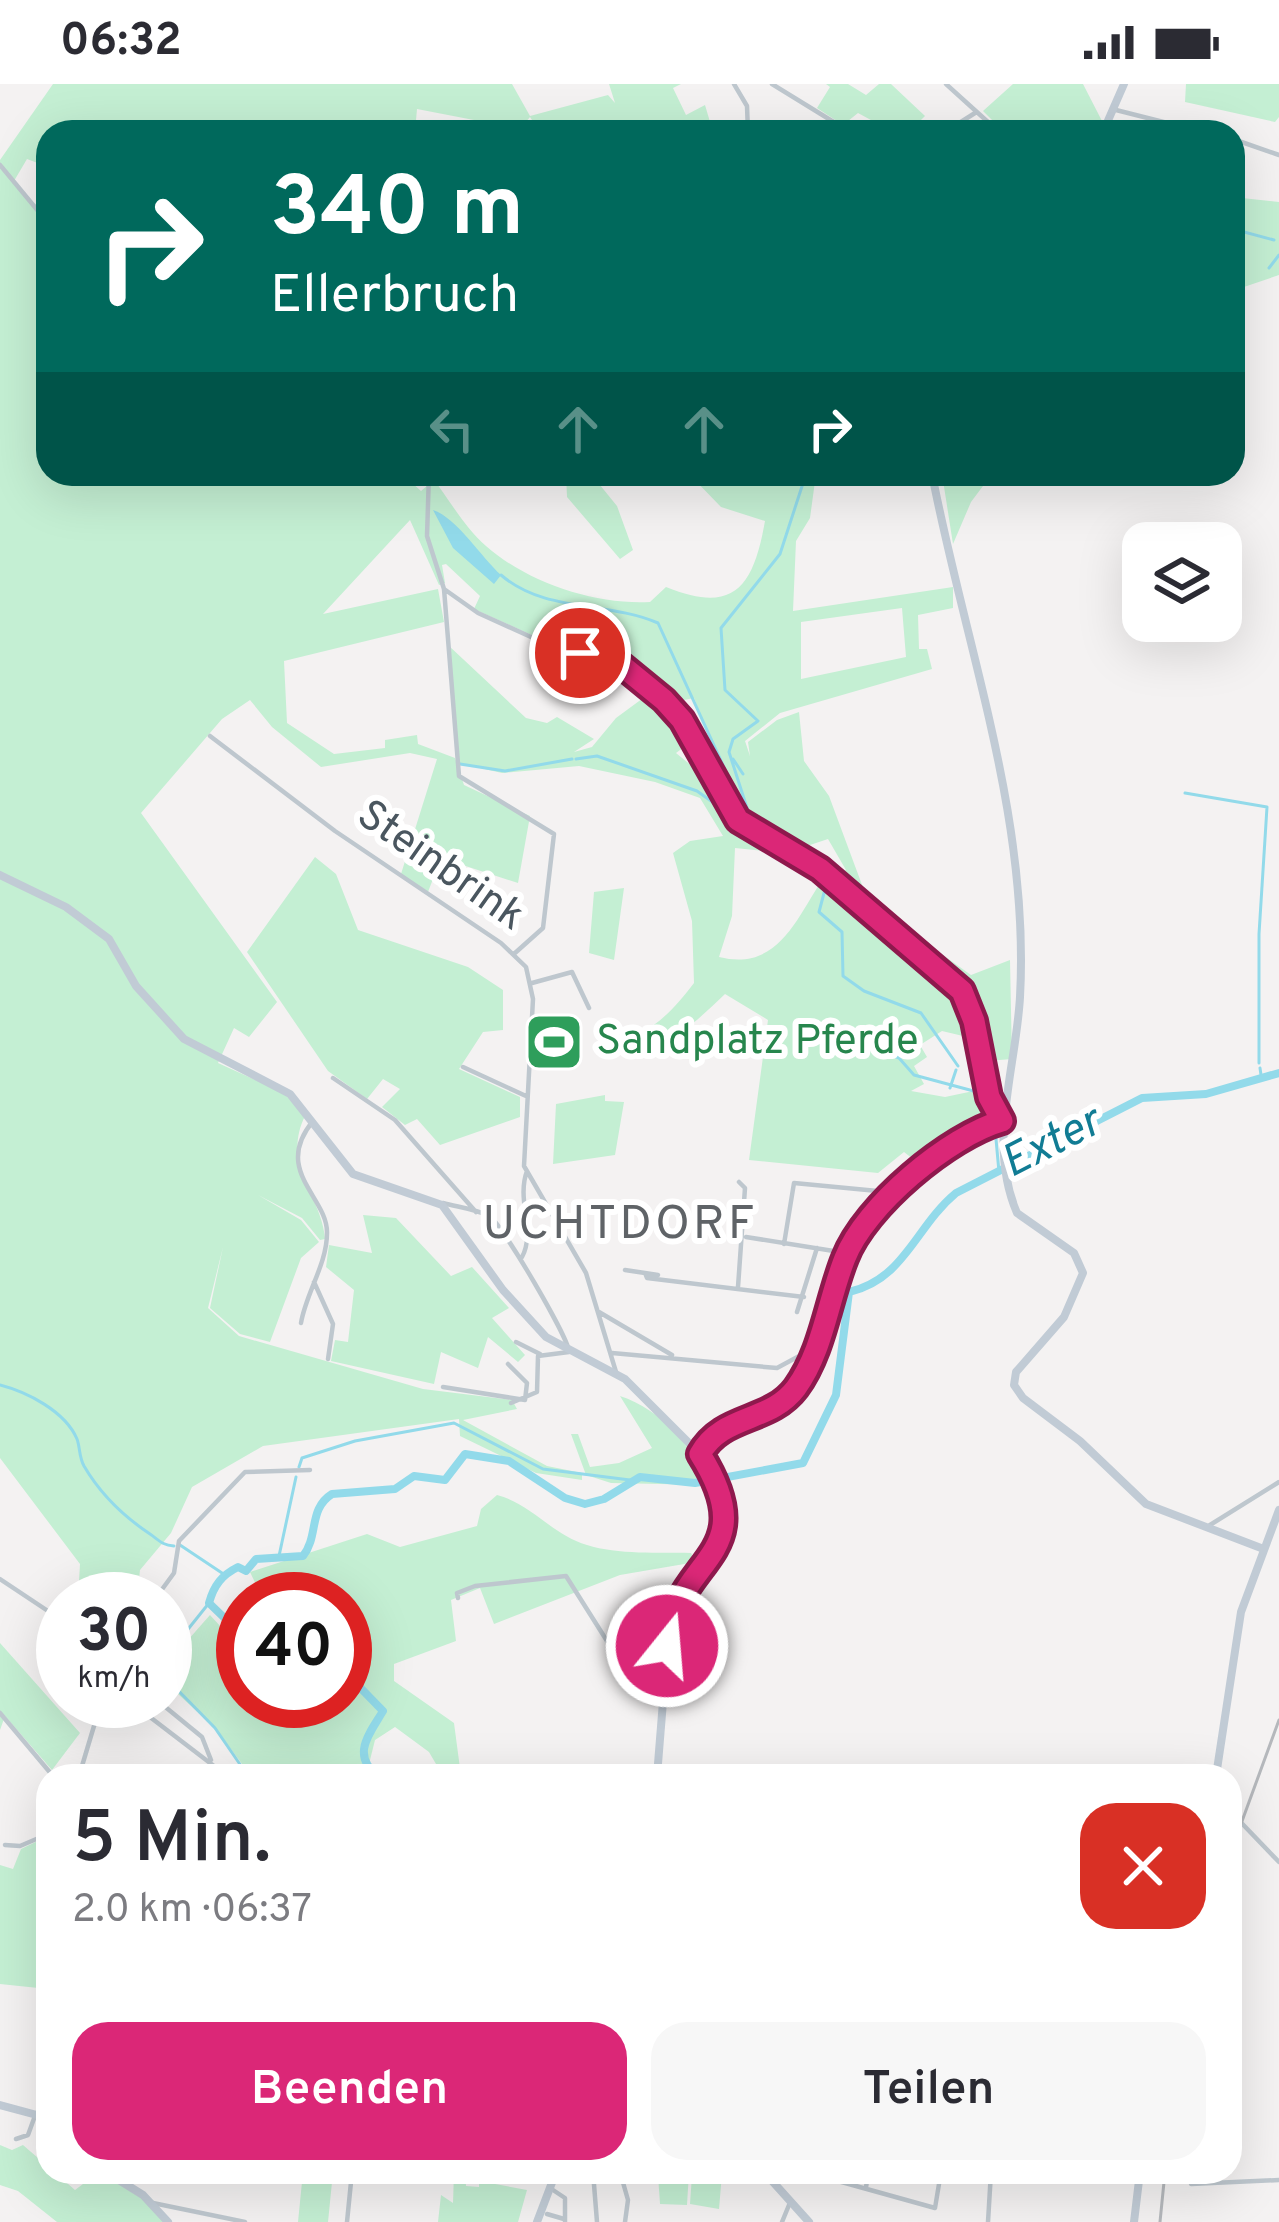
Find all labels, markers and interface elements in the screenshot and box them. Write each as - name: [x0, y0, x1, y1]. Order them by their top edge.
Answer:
- text: 06:32: [60, 14, 182, 71]
- text: 340 m: [270, 159, 524, 265]
- icon: right: [72, 168, 228, 324]
- text: Ellerbruch: [270, 263, 519, 332]
- icon: left: [419, 396, 485, 462]
- icon: ahead: [545, 396, 611, 462]
- icon: ahead: [671, 396, 737, 462]
- icon: right: [797, 396, 863, 462]
- map controls: [1122, 522, 1242, 642]
- button: layers: [1122, 522, 1242, 642]
- pin: [529, 602, 631, 704]
- icon: arrive: [547, 620, 613, 686]
- street label: Steinbrink: [346, 790, 534, 944]
- sports icon: Sandplatz Pferde: [523, 1011, 585, 1073]
- place label: Sandplatz Pferde: [596, 1016, 918, 1069]
- water label: Exter: [993, 1093, 1115, 1193]
- district label: UCHTDORF: [482, 1196, 758, 1256]
- speed limit sign: 40: [216, 1572, 372, 1728]
- position arrow: [604, 1583, 730, 1709]
- text: 30: [77, 1597, 151, 1673]
- text: km/h: [78, 1661, 150, 1698]
- text: 5 Min.: [72, 1796, 271, 1888]
- button: close: [1080, 1803, 1206, 1929]
- text: 2.0 km · 06:37: [72, 1887, 312, 1936]
- button: Beenden: [72, 2022, 627, 2160]
- button: Teilen: [651, 2022, 1206, 2160]

